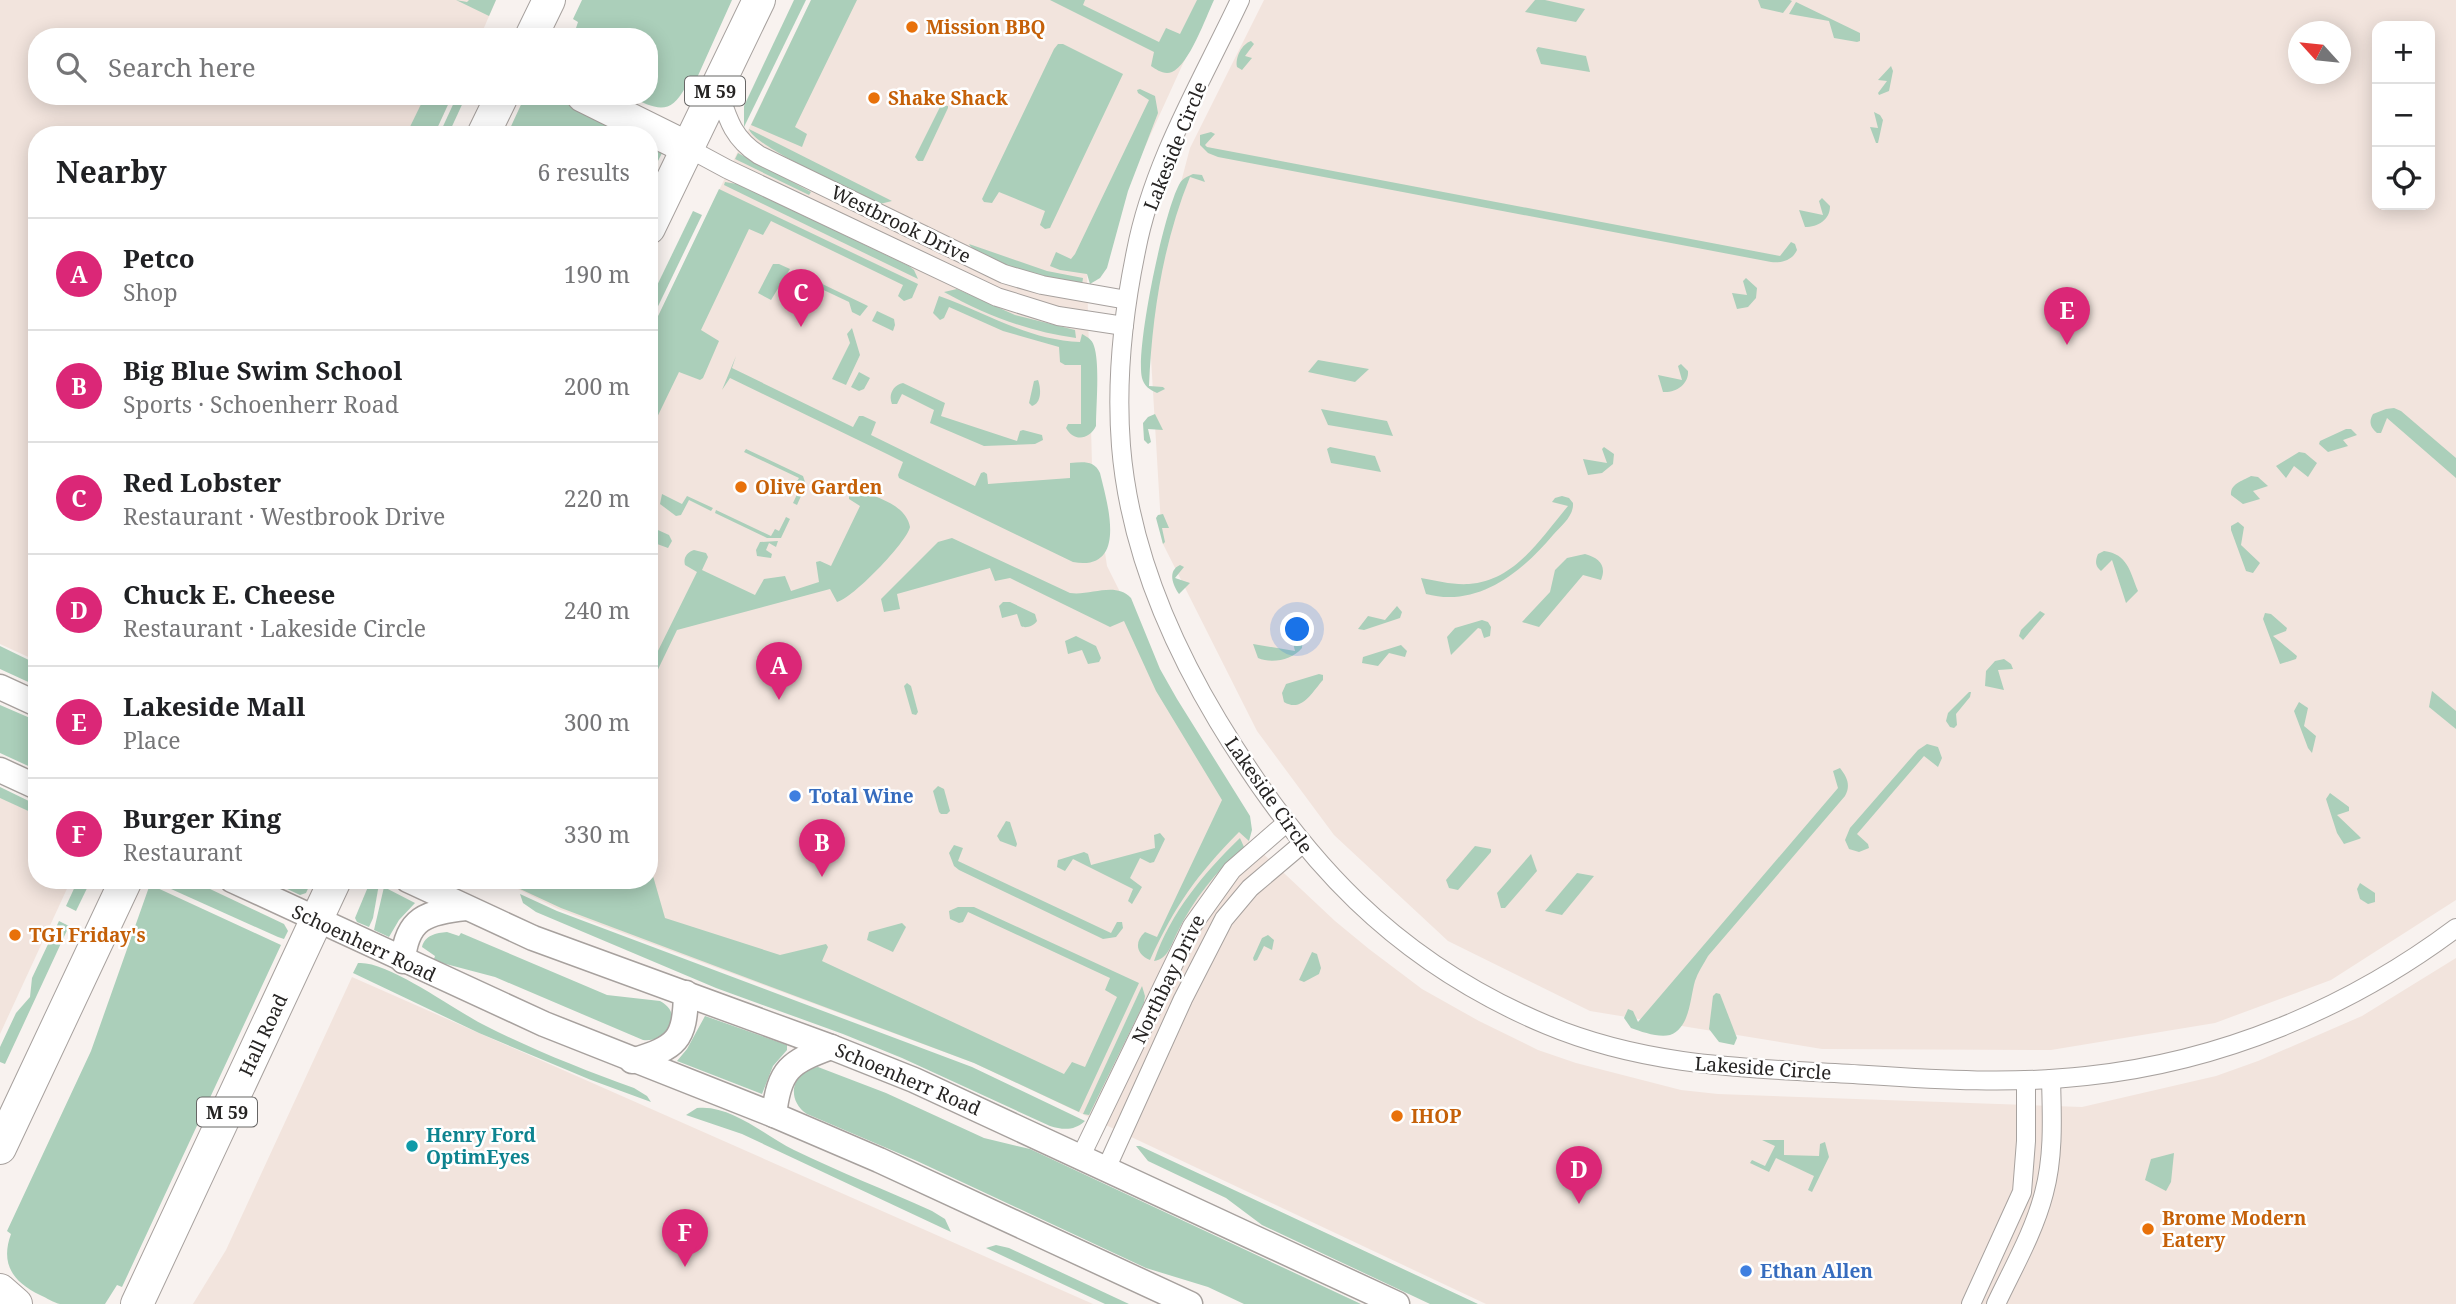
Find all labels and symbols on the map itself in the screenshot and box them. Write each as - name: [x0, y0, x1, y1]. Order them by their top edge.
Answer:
- place label: Mission BBQ: [926, 14, 1046, 40]
- marker: Mission BBQ: [904, 19, 920, 35]
- north arrow: [2288, 21, 2351, 84]
- road number: M 59: [685, 76, 745, 106]
- street label: Lakeside Circle: [1137, 78, 1213, 214]
- place label: Shake Shack: [888, 85, 1009, 111]
- marker: Shake Shack: [866, 90, 882, 106]
- street label: Westbrook Drive: [827, 179, 975, 269]
- pin: C: [778, 269, 824, 327]
- pin: E: [2044, 287, 2090, 345]
- place label: Olive Garden: [755, 474, 883, 500]
- marker: Olive Garden: [733, 479, 749, 495]
- your location: [1280, 612, 1314, 646]
- pin: A: [756, 642, 802, 700]
- street label: Lakeside Circle: [1219, 731, 1319, 859]
- place label: Total Wine: [809, 783, 914, 809]
- marker: Total Wine: [787, 788, 803, 804]
- pin: B: [799, 819, 845, 877]
- street label: Schoenherr Road: [288, 898, 440, 988]
- street label: Northbay Drive: [1125, 910, 1211, 1048]
- place label: TGI Friday's: [29, 922, 146, 948]
- marker: TGI Friday's: [7, 927, 23, 943]
- street label: Hall Road: [233, 989, 294, 1080]
- street label: Schoenherr Road: [831, 1037, 985, 1122]
- street label: Lakeside Circle: [1694, 1050, 1832, 1086]
- road number: M 59: [197, 1098, 257, 1126]
- place label: IHOP: [1411, 1103, 1461, 1129]
- marker: IHOP: [1389, 1108, 1405, 1124]
- place label: Henry Ford OptimEyes: [426, 1122, 537, 1170]
- marker: Henry Ford OptimEyes: [404, 1138, 420, 1154]
- pin: D: [1556, 1146, 1602, 1204]
- place label: Brome Modern Eatery: [2162, 1205, 2307, 1253]
- pin: F: [662, 1209, 708, 1267]
- marker: Brome Modern Eatery: [2140, 1221, 2156, 1237]
- place label: Ethan Allen: [1760, 1258, 1873, 1284]
- marker: Ethan Allen: [1738, 1263, 1754, 1279]

